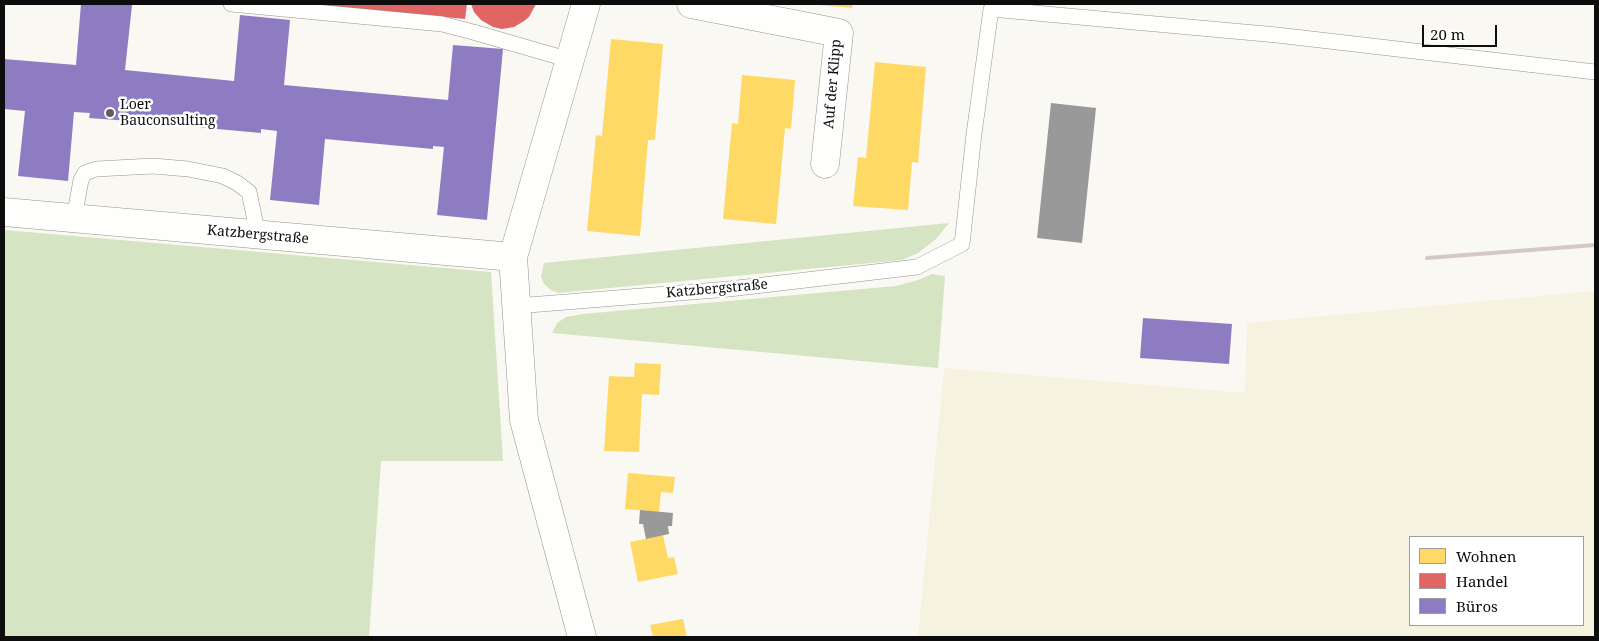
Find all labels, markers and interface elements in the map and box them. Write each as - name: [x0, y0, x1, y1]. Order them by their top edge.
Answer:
- scale bar: [1424, 15, 1499, 47]
- text: 20 m: [1430, 24, 1465, 44]
- street label: Auf der Klipp: [821, 39, 845, 129]
- place label: Loer Bauconsulting: [120, 97, 215, 130]
- marker: Loer Bauconsulting: [104, 107, 116, 119]
- street label: Katzbergstraße: [206, 222, 310, 248]
- street label: Katzbergstraße: [665, 276, 769, 302]
- legend: [1409, 536, 1584, 626]
- text: Wohnen: [1456, 546, 1516, 566]
- text: Handel: [1456, 571, 1508, 591]
- text: Büros: [1456, 596, 1498, 616]

